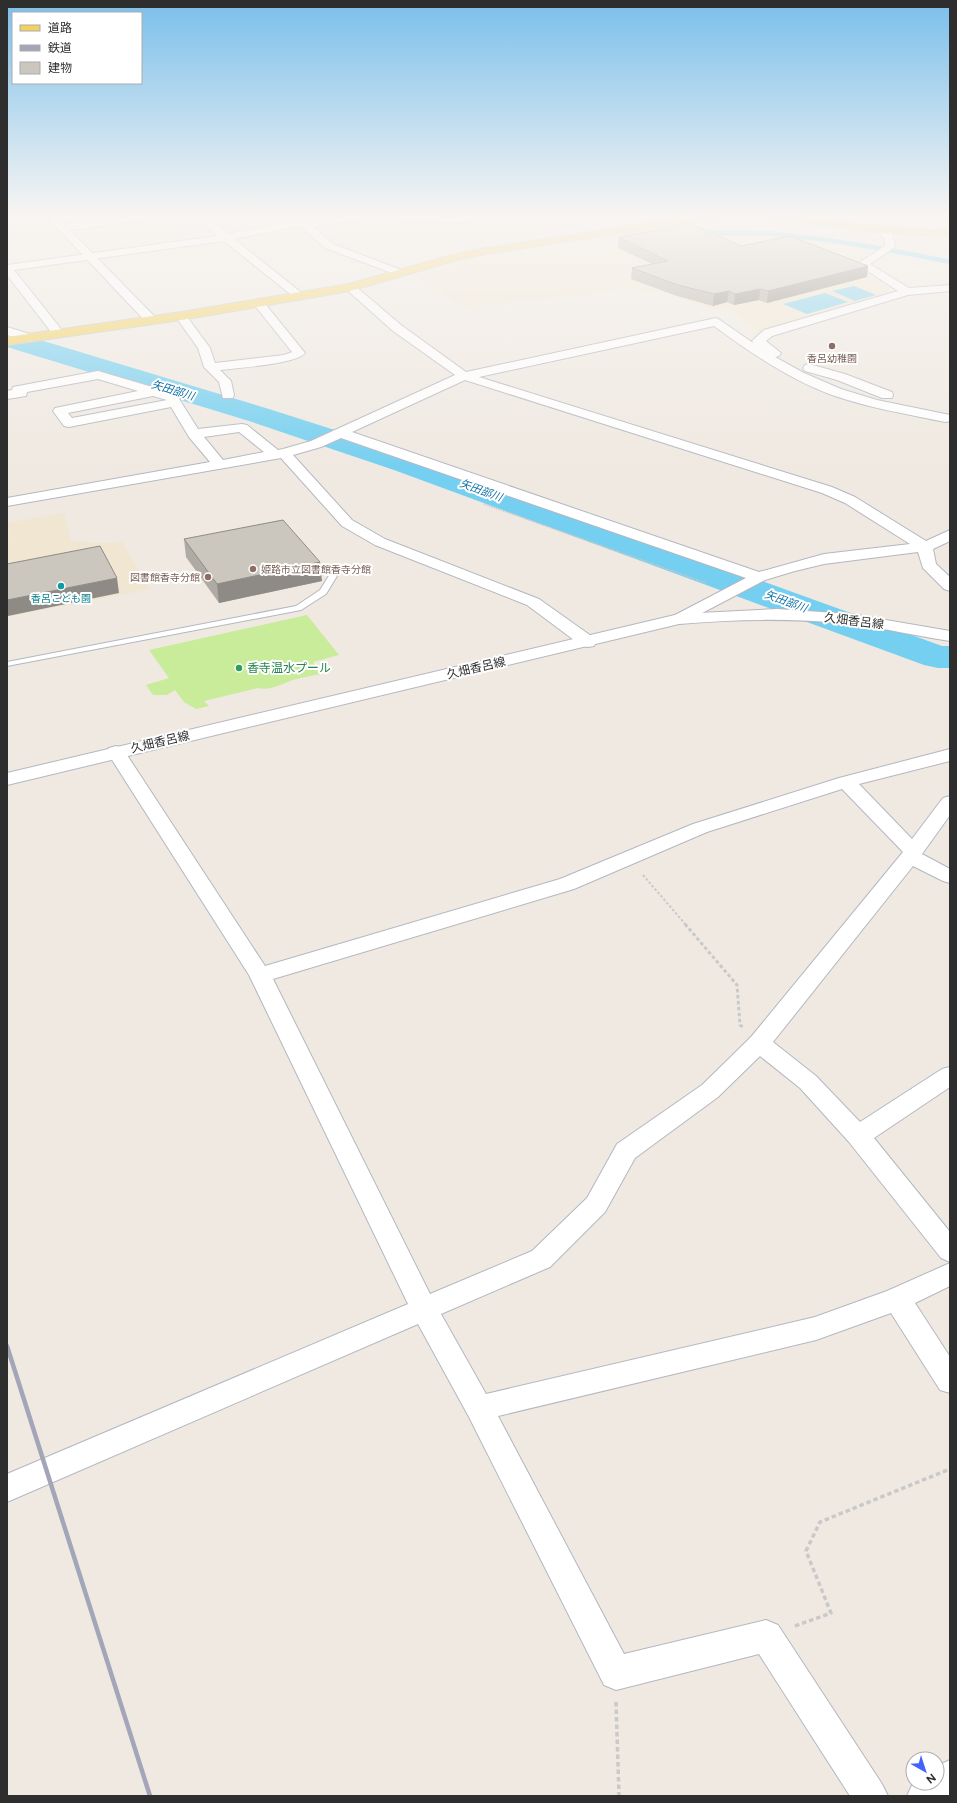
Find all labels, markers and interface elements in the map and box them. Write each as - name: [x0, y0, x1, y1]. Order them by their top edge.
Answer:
- legend: [12, 12, 142, 84]
- text: 道路: [48, 21, 72, 35]
- text: 鉄道: [48, 41, 72, 55]
- text: 建物: [48, 61, 72, 75]
- marker: 香呂幼稚園: [827, 341, 837, 351]
- place label: 香呂幼稚園: [807, 352, 857, 365]
- water label: 矢田部川: [150, 378, 197, 403]
- water label: 矢田部川: [458, 477, 505, 504]
- place label: 姫路市立図書館香寺分館: [261, 563, 371, 576]
- marker: 姫路市立図書館香寺分館: [248, 564, 258, 574]
- place label: 図書館香寺分館: [130, 571, 200, 584]
- marker: 図書館香寺分館: [203, 572, 213, 582]
- marker: 香呂こども園: [56, 581, 66, 591]
- water label: 矢田部川: [763, 588, 810, 615]
- place label: 香呂こども園: [31, 592, 91, 605]
- street label: 久畑香呂線: [823, 610, 885, 632]
- street label: 久畑香呂線: [445, 654, 507, 682]
- place label: 香寺温水プール: [247, 661, 331, 675]
- marker: 香寺温水プール: [234, 663, 244, 673]
- street label: 久畑香呂線: [129, 728, 191, 756]
- north arrow: [905, 1751, 945, 1791]
- text: N: [924, 1771, 938, 1786]

